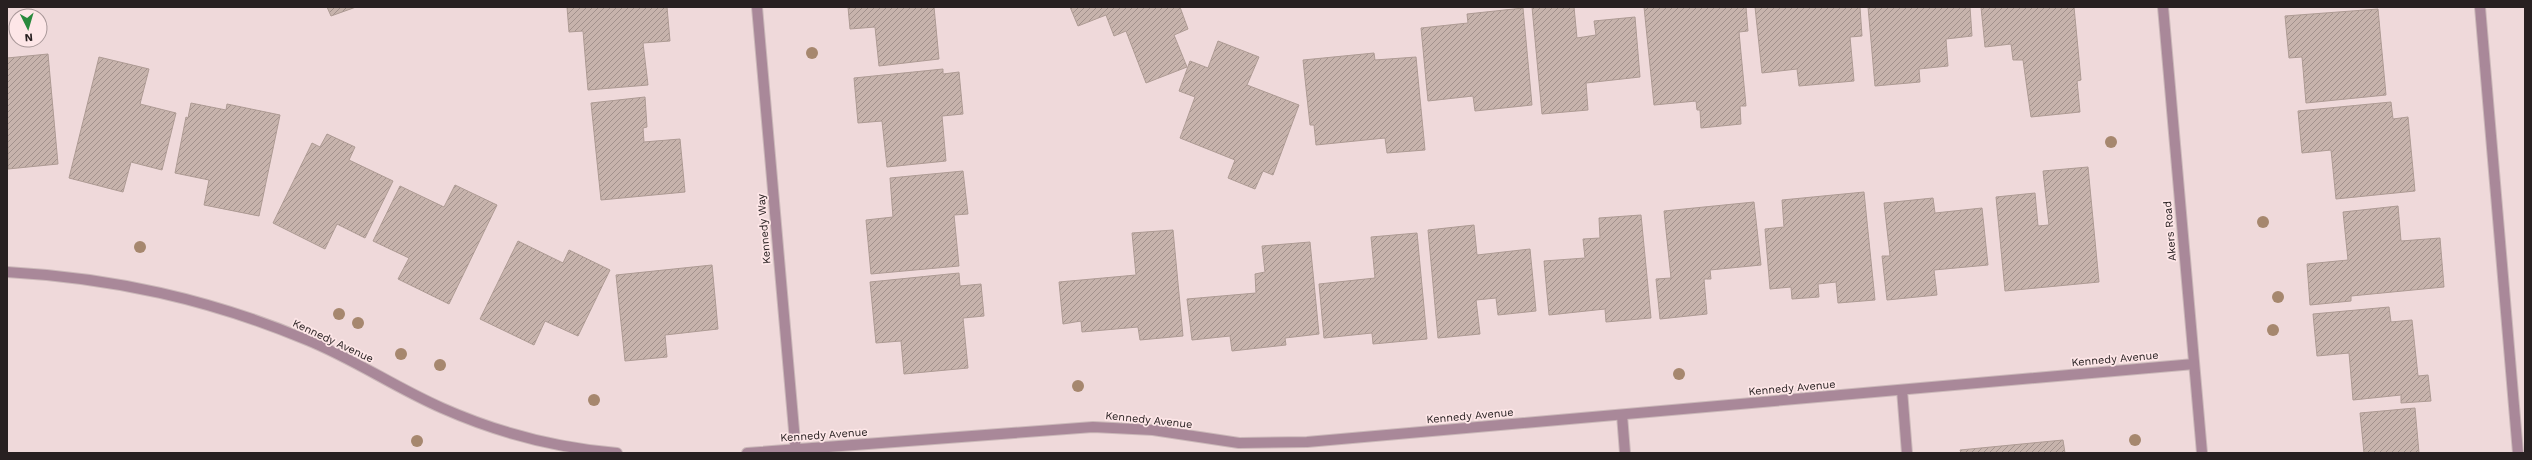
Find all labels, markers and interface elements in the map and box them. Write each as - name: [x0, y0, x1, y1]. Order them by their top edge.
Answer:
- north arrow: [8, 8, 48, 48]
- text: N: [24, 31, 33, 44]
- street label: Kennedy Way: [754, 193, 774, 265]
- street label: Akers Road: [2161, 200, 2179, 262]
- street label: Kennedy Avenue: [291, 317, 375, 365]
- street label: Kennedy Avenue: [2071, 349, 2159, 369]
- street label: Kennedy Avenue: [1748, 378, 1836, 398]
- street label: Kennedy Avenue: [1426, 406, 1514, 426]
- street label: Kennedy Avenue: [1105, 409, 1193, 431]
- street label: Kennedy Avenue: [780, 425, 868, 445]

